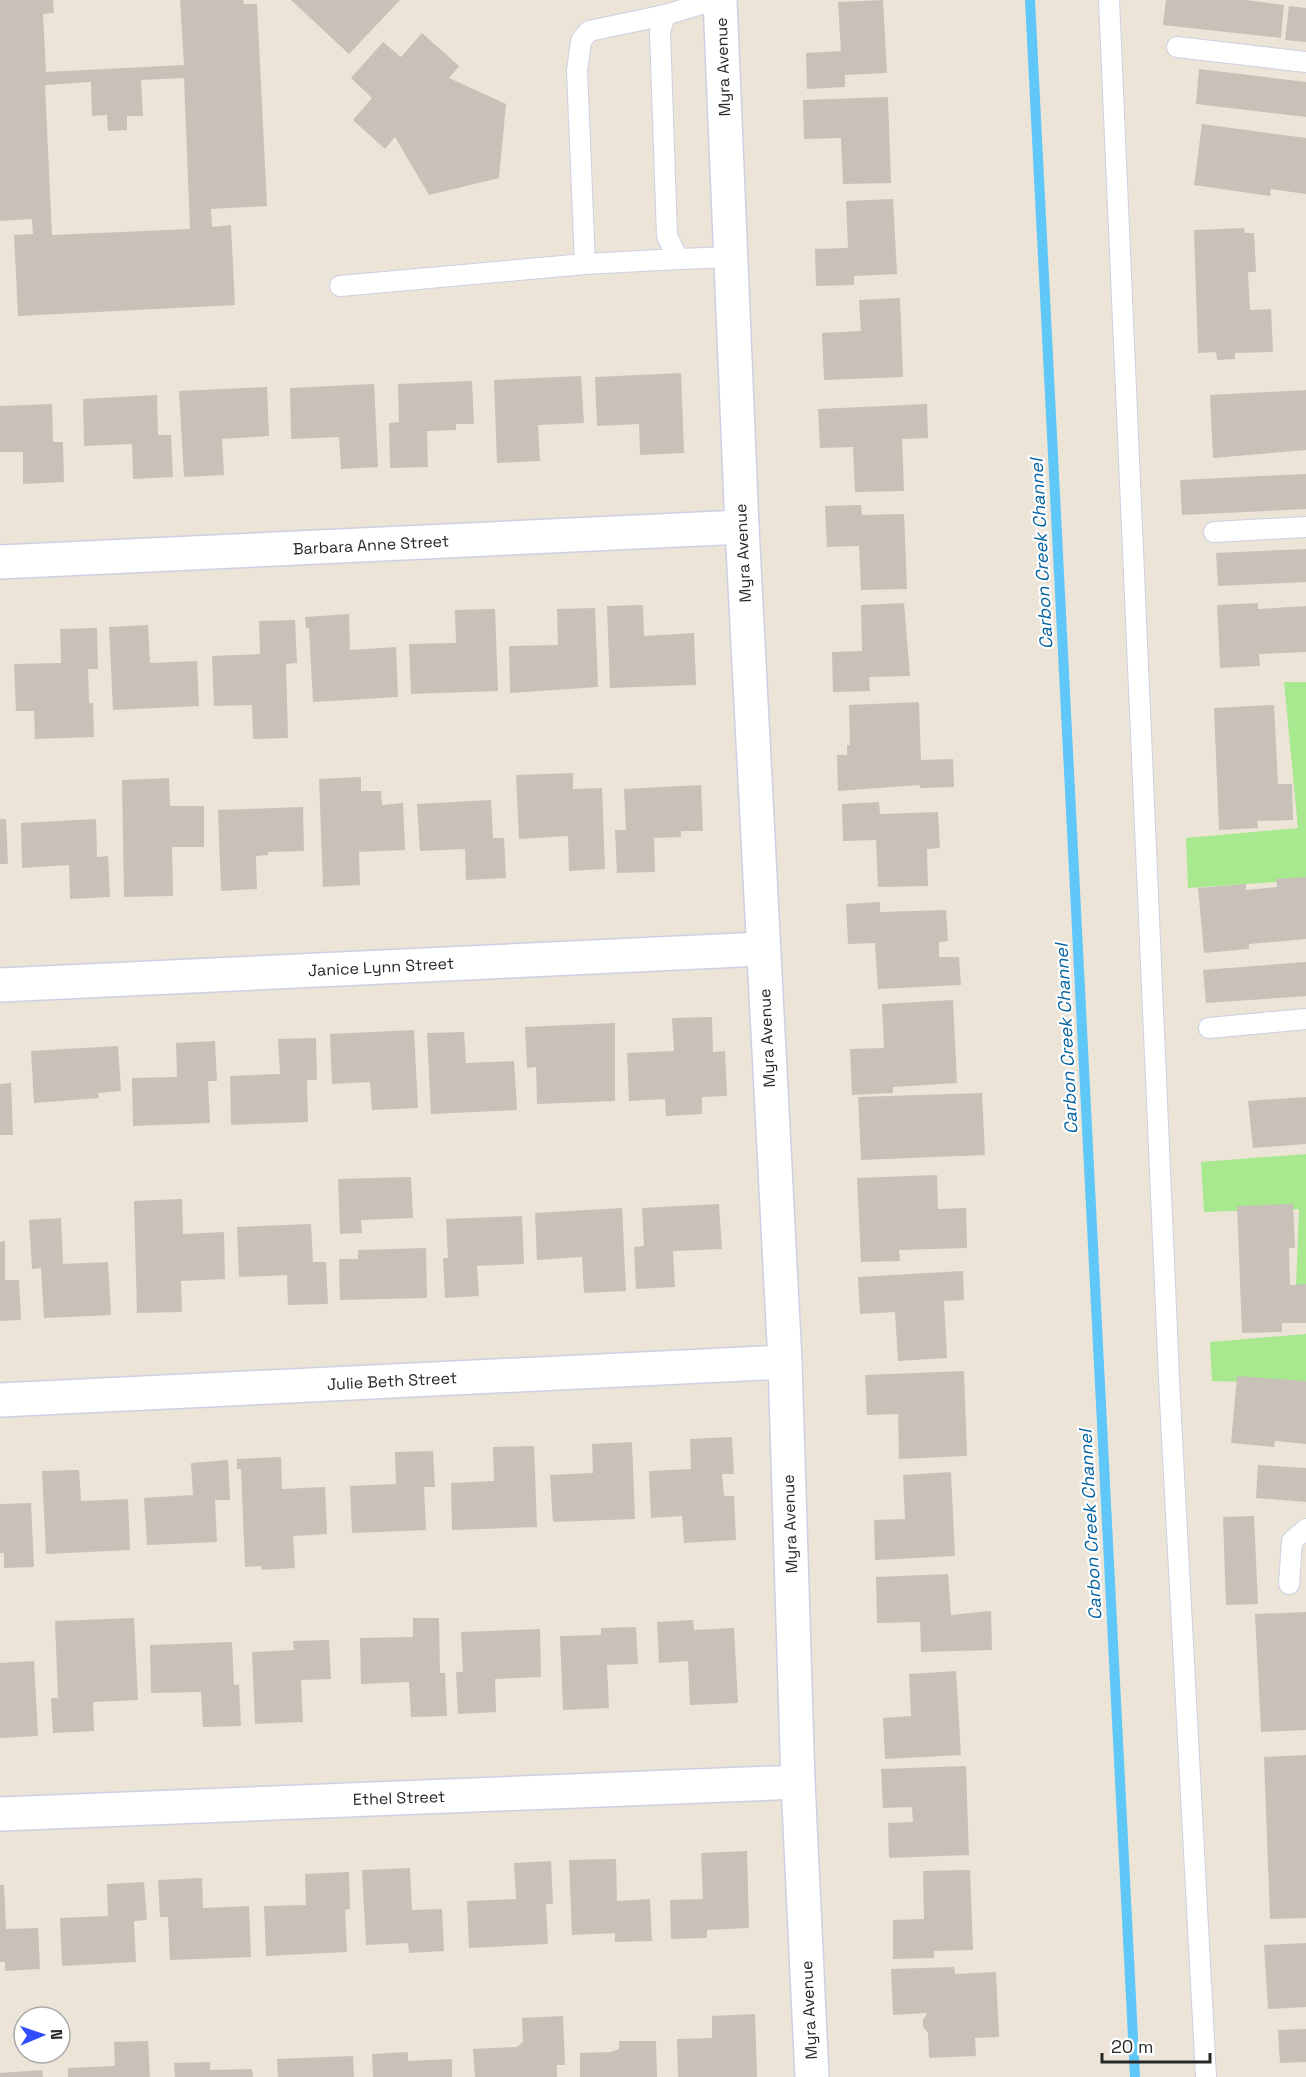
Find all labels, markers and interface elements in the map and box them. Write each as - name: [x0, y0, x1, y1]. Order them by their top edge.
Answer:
- street label: Myra Avenue: [711, 17, 735, 117]
- water label: Carbon Creek Channel: [1024, 456, 1057, 650]
- street label: Myra Avenue: [730, 503, 756, 603]
- street label: Barbara Anne Street: [292, 530, 450, 560]
- water label: Carbon Creek Channel: [1049, 941, 1082, 1135]
- street label: Janice Lynn Street: [307, 953, 455, 981]
- street label: Myra Avenue: [754, 988, 780, 1088]
- street label: Julie Beth Street: [326, 1367, 458, 1395]
- water label: Carbon Creek Channel: [1073, 1427, 1106, 1621]
- street label: Myra Avenue: [778, 1474, 802, 1574]
- street label: Ethel Street: [352, 1786, 446, 1810]
- street label: Myra Avenue: [796, 1960, 822, 2060]
- north arrow: [12, 2005, 72, 2065]
- scale bar: [1102, 2026, 1210, 2064]
- text: N: [46, 2029, 67, 2040]
- text: 20 m: [1111, 2035, 1154, 2058]

